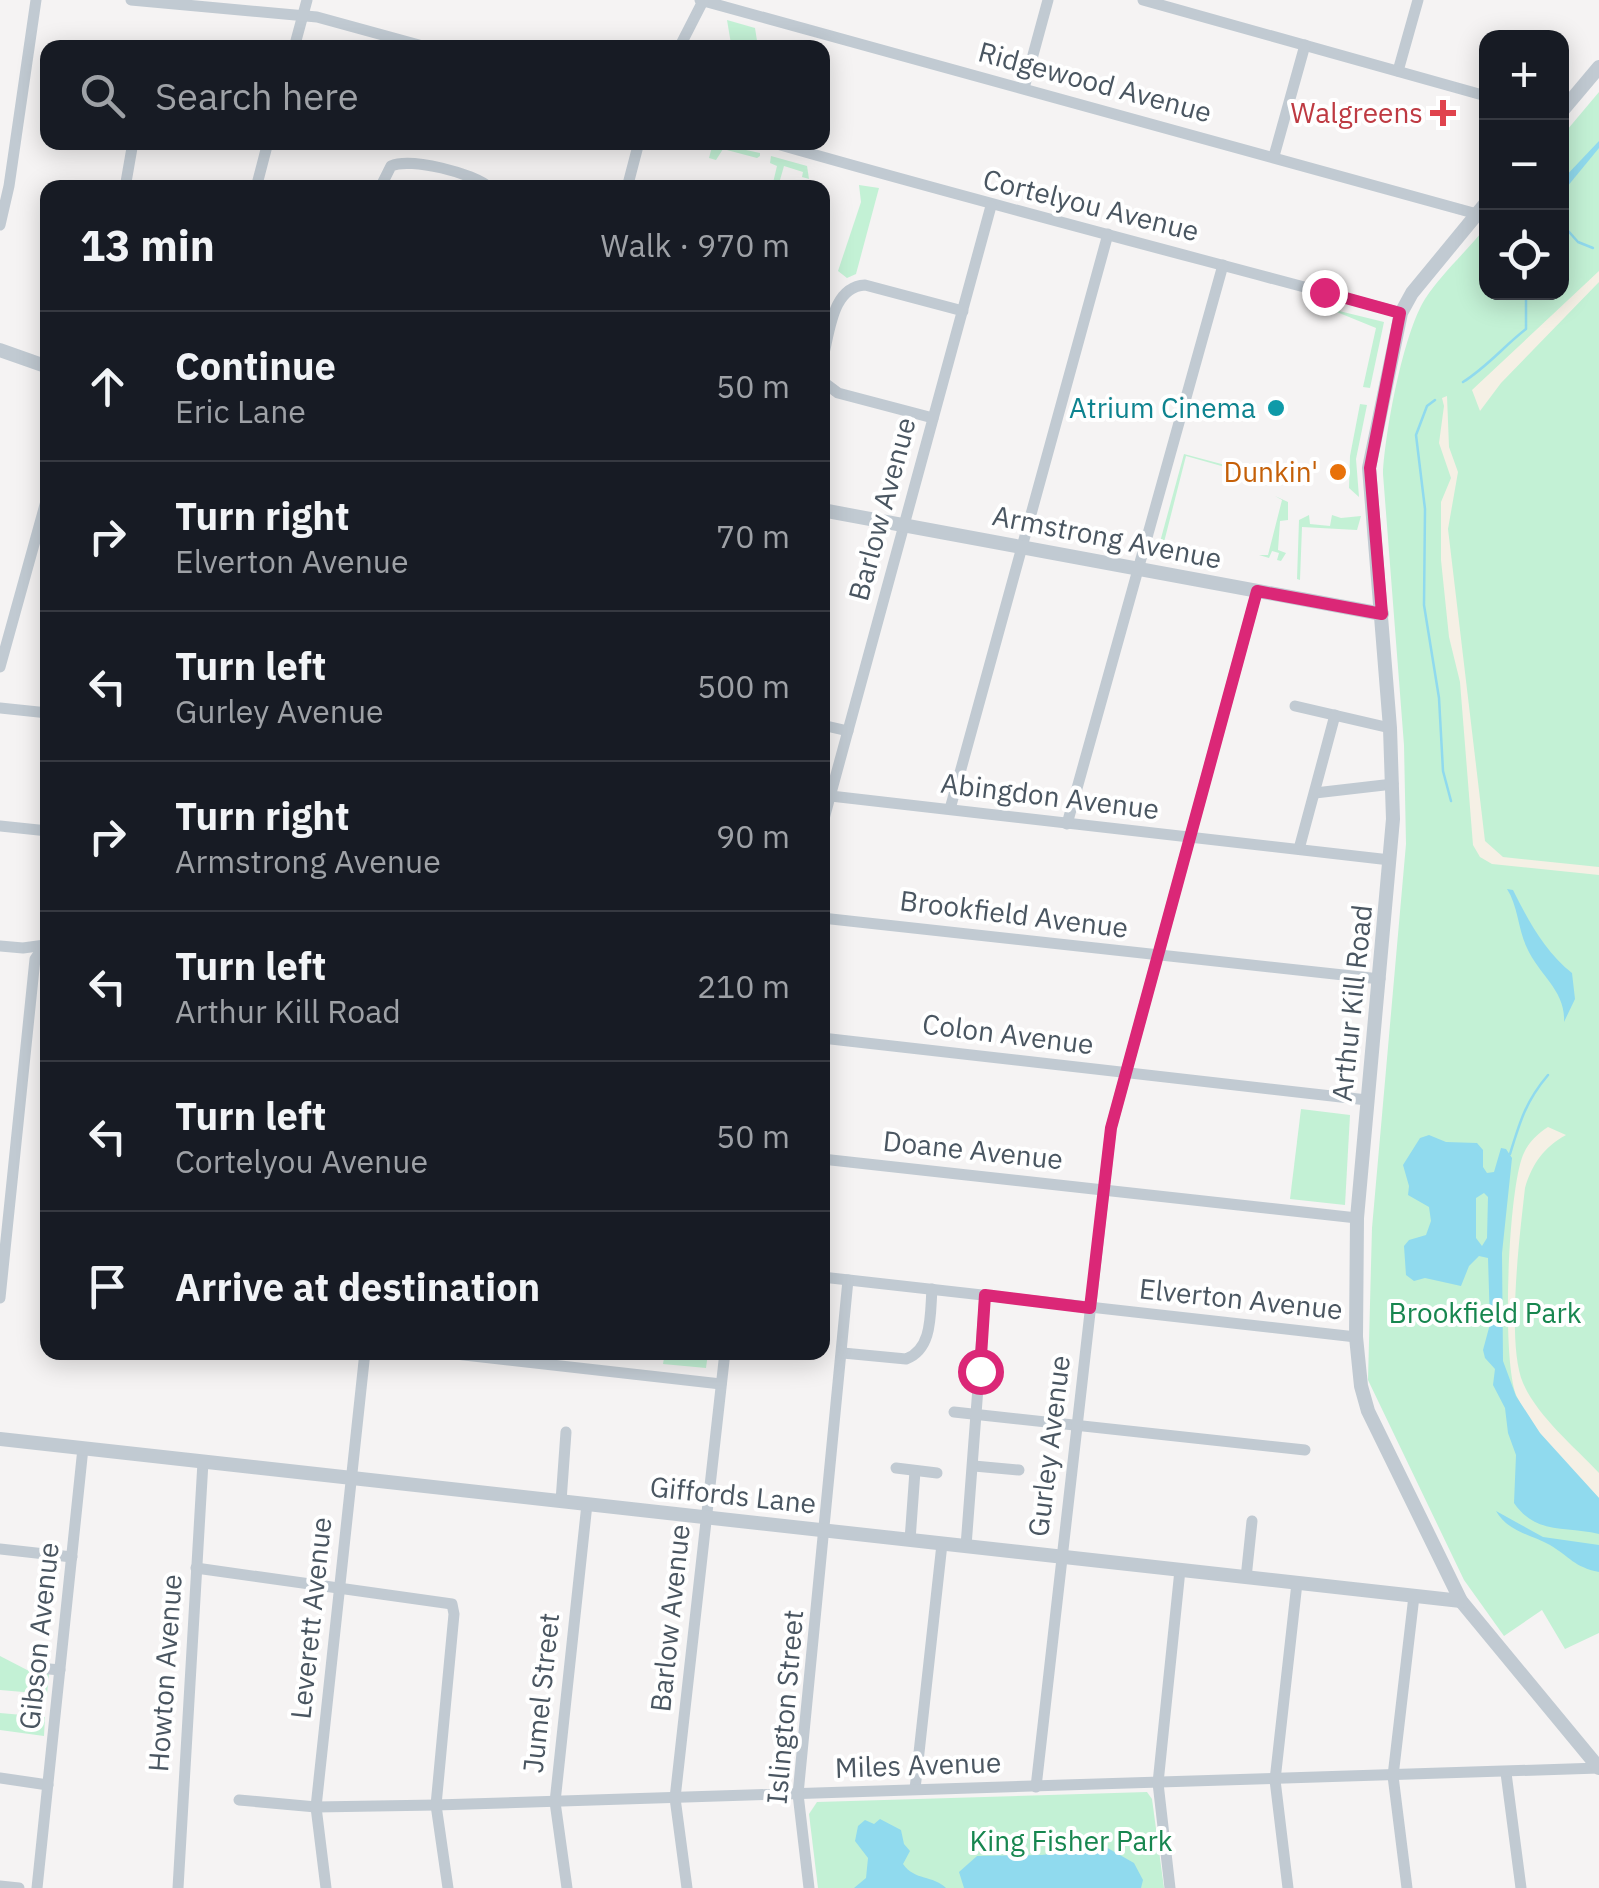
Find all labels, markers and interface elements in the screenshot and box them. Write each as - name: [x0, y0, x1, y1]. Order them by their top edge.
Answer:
- map controls: [1479, 30, 1569, 300]
- button: +: [1479, 30, 1569, 120]
- street label: Ridgewood Avenue: [974, 33, 1216, 130]
- search box: [40, 40, 830, 150]
- icon: search: [75, 68, 130, 123]
- text: Search here: [155, 71, 359, 120]
- place label: Walgreens: [1291, 94, 1423, 131]
- marker: Walgreens: [1432, 102, 1454, 124]
- button: −: [1479, 120, 1569, 210]
- street label: Cortelyou Avenue: [979, 160, 1203, 249]
- button: locate: [1479, 210, 1569, 300]
- text: 13 min: [80, 218, 215, 273]
- text: Walk · 970 m: [601, 224, 790, 266]
- route end: [1302, 270, 1348, 316]
- text: Continue: [175, 341, 336, 390]
- icon: ahead: [80, 359, 135, 414]
- text: 50 m: [716, 365, 790, 407]
- place label: Atrium Cinema: [1069, 389, 1256, 426]
- text: Eric Lane: [175, 390, 306, 432]
- marker: Atrium Cinema: [1265, 397, 1287, 419]
- street label: Barlow Avenue: [839, 413, 924, 605]
- place label: Dunkin': [1223, 453, 1318, 490]
- marker: Dunkin': [1327, 461, 1349, 483]
- text: Turn right: [175, 491, 350, 540]
- street label: Armstrong Avenue: [989, 496, 1225, 577]
- icon: right: [80, 509, 135, 564]
- text: 70 m: [716, 515, 790, 557]
- text: Elverton Avenue: [175, 540, 409, 582]
- text: Turn left: [175, 641, 326, 690]
- icon: left: [80, 659, 135, 714]
- text: 500 m: [697, 665, 790, 707]
- text: Gurley Avenue: [175, 690, 384, 732]
- street label: Abingdon Avenue: [939, 764, 1161, 827]
- text: Turn right: [175, 791, 350, 840]
- icon: right: [80, 809, 135, 864]
- text: 90 m: [716, 815, 790, 857]
- text: Armstrong Avenue: [175, 840, 441, 882]
- street label: Brookfield Avenue: [898, 881, 1130, 946]
- street label: Arthur Kill Road: [1323, 903, 1380, 1103]
- text: Turn left: [175, 941, 326, 990]
- icon: left: [80, 959, 135, 1014]
- text: 210 m: [697, 965, 790, 1007]
- text: Arthur Kill Road: [175, 990, 401, 1032]
- street label: Colon Avenue: [920, 1005, 1096, 1062]
- text: Turn left: [175, 1091, 326, 1140]
- icon: left: [80, 1109, 135, 1164]
- text: 50 m: [716, 1115, 790, 1157]
- street label: Doane Avenue: [881, 1122, 1065, 1177]
- text: Cortelyou Avenue: [175, 1140, 428, 1182]
- icon: arrive: [80, 1259, 135, 1314]
- text: Arrive at destination: [175, 1262, 540, 1311]
- street label: Elverton Avenue: [1137, 1269, 1345, 1328]
- park label: Brookfield Park: [1389, 1294, 1582, 1331]
- route start: [958, 1349, 1004, 1395]
- street label: Gurley Avenue: [1019, 1353, 1078, 1539]
- street label: Giffords Lane: [648, 1467, 818, 1522]
- street label: Leverett Avenue: [282, 1515, 340, 1721]
- street label: Barlow Avenue: [641, 1522, 698, 1714]
- street label: Gibson Avenue: [10, 1541, 67, 1731]
- street label: Howton Avenue: [139, 1573, 190, 1773]
- street label: Islington Street: [758, 1608, 811, 1806]
- street label: Jumel Street: [514, 1611, 567, 1775]
- street label: Miles Avenue: [834, 1743, 1002, 1786]
- park label: King Fisher Park: [969, 1822, 1173, 1859]

